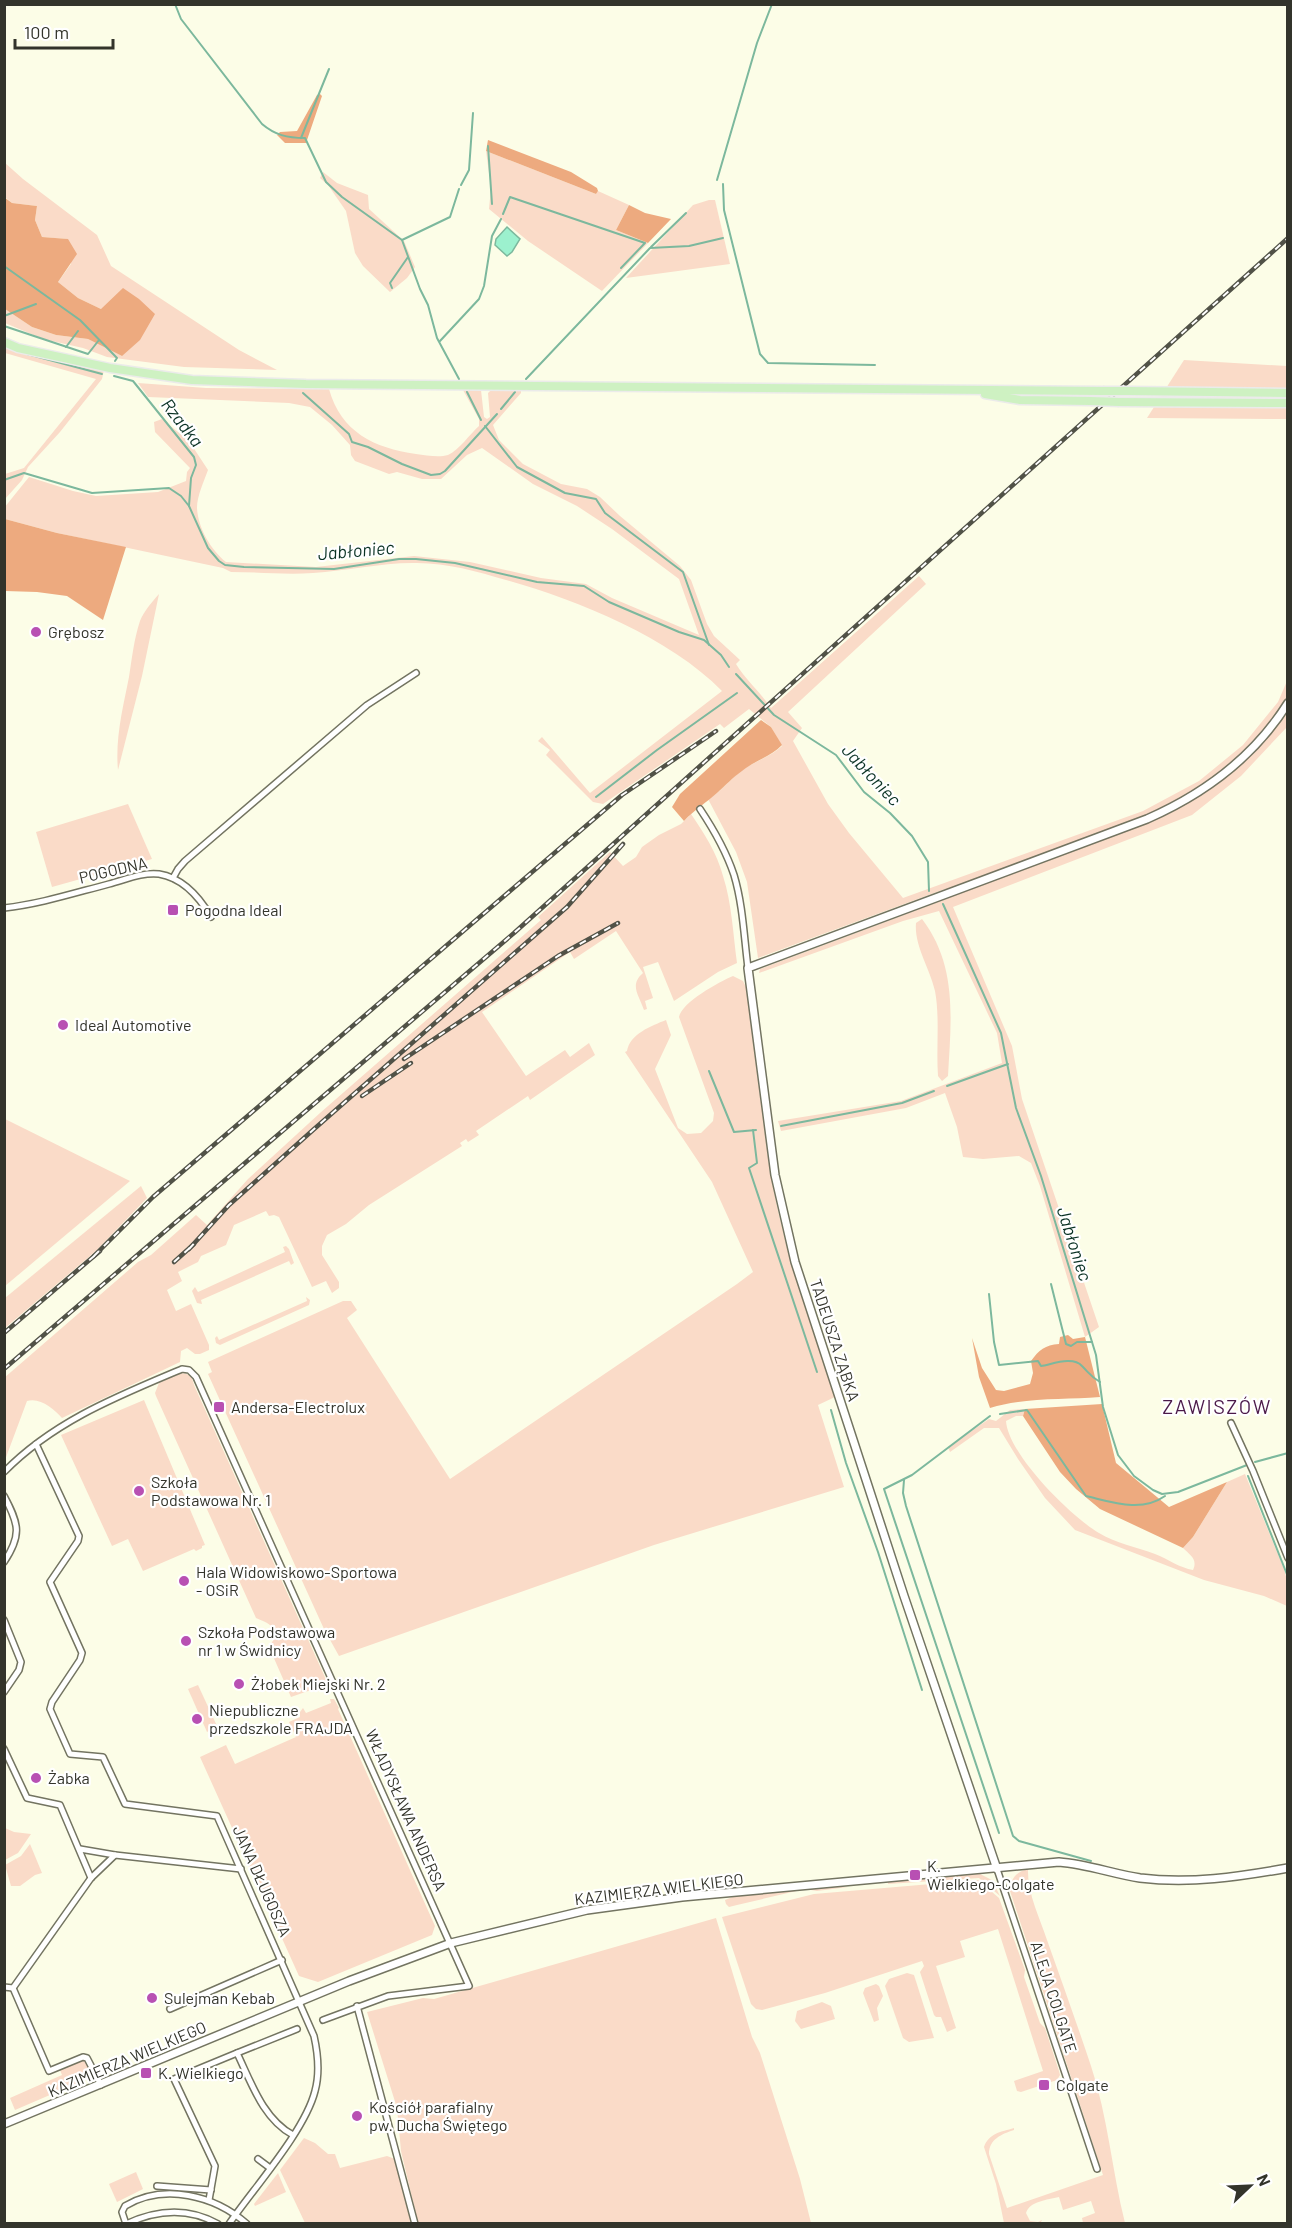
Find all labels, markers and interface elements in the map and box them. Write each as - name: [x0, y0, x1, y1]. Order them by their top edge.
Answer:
- scale bar: [15, 12, 112, 50]
- text: 100 m: [24, 21, 69, 43]
- water label: Rzadka: [157, 394, 209, 451]
- water label: Jabłoniec: [317, 536, 395, 564]
- place label: Grębosz: [48, 622, 104, 641]
- marker: Grębosz: [29, 625, 43, 639]
- water label: Jabłoniec: [837, 739, 906, 810]
- street label: POGODNA: [77, 852, 149, 887]
- place label: Pogodna Ideal: [185, 900, 282, 919]
- marker: Pogodna Ideal: [166, 903, 180, 917]
- place label: Ideal Automotive: [75, 1015, 191, 1034]
- marker: Ideal Automotive: [56, 1018, 70, 1032]
- water label: Jabłoniec: [1053, 1204, 1097, 1284]
- street label: TADEUSZA ZĄBKA: [807, 1276, 864, 1404]
- district label: ZAWISZÓW: [1162, 1394, 1272, 1418]
- place label: Andersa-Electrolux: [231, 1397, 365, 1416]
- marker: Andersa-Electrolux: [212, 1400, 226, 1414]
- place label: Szkoła Podstawowa Nr. 1: [151, 1472, 271, 1509]
- marker: Szkoła Podstawowa Nr. 1: [132, 1484, 146, 1498]
- place label: Hala Widowiskowo-Sportowa - OSiR: [196, 1562, 397, 1599]
- marker: Hala Widowiskowo-Sportowa - OSiR: [177, 1574, 191, 1588]
- place label: Szkoła Podstawowa nr 1 w Świdnicy: [198, 1622, 335, 1659]
- marker: Szkoła Podstawowa nr 1 w Świdnicy: [179, 1634, 193, 1648]
- place label: Żłobek Miejski Nr. 2: [251, 1674, 386, 1693]
- marker: Żłobek Miejski Nr. 2: [232, 1677, 246, 1691]
- place label: Niepubliczne przedszkole FRAJDA: [209, 1700, 353, 1737]
- marker: Niepubliczne przedszkole FRAJDA: [190, 1712, 204, 1726]
- street label: WŁADYSŁAWA ANDERSA: [362, 1726, 451, 1894]
- place label: Żabka: [48, 1768, 90, 1787]
- marker: Żabka: [29, 1771, 43, 1785]
- street label: JANA DŁUGOSZA: [229, 1822, 296, 1940]
- place label: K. Wielkiego-Colgate: [927, 1856, 1054, 1893]
- marker: K. Wielkiego-Colgate: [908, 1868, 922, 1882]
- street label: KAZIMIERZA WIELKIEGO: [573, 1869, 745, 1908]
- street label: ALEJA COLGATE: [1027, 1939, 1082, 2055]
- place label: Sulejman Kebab: [164, 1988, 275, 2007]
- marker: Sulejman Kebab: [145, 1991, 159, 2005]
- street label: KAZIMIERZA WIELKIEGO: [45, 2017, 209, 2101]
- place label: K. Wielkiego: [158, 2063, 244, 2082]
- marker: K. Wielkiego: [139, 2066, 153, 2080]
- place label: Colgate: [1056, 2075, 1109, 2094]
- marker: Colgate: [1037, 2078, 1051, 2092]
- place label: Kościół parafialny pw. Ducha Świętego: [369, 2097, 508, 2134]
- marker: Kościół parafialny pw. Ducha Świętego: [350, 2109, 364, 2123]
- north arrow: [1220, 2156, 1280, 2216]
- text: N: [1253, 2171, 1275, 2189]

